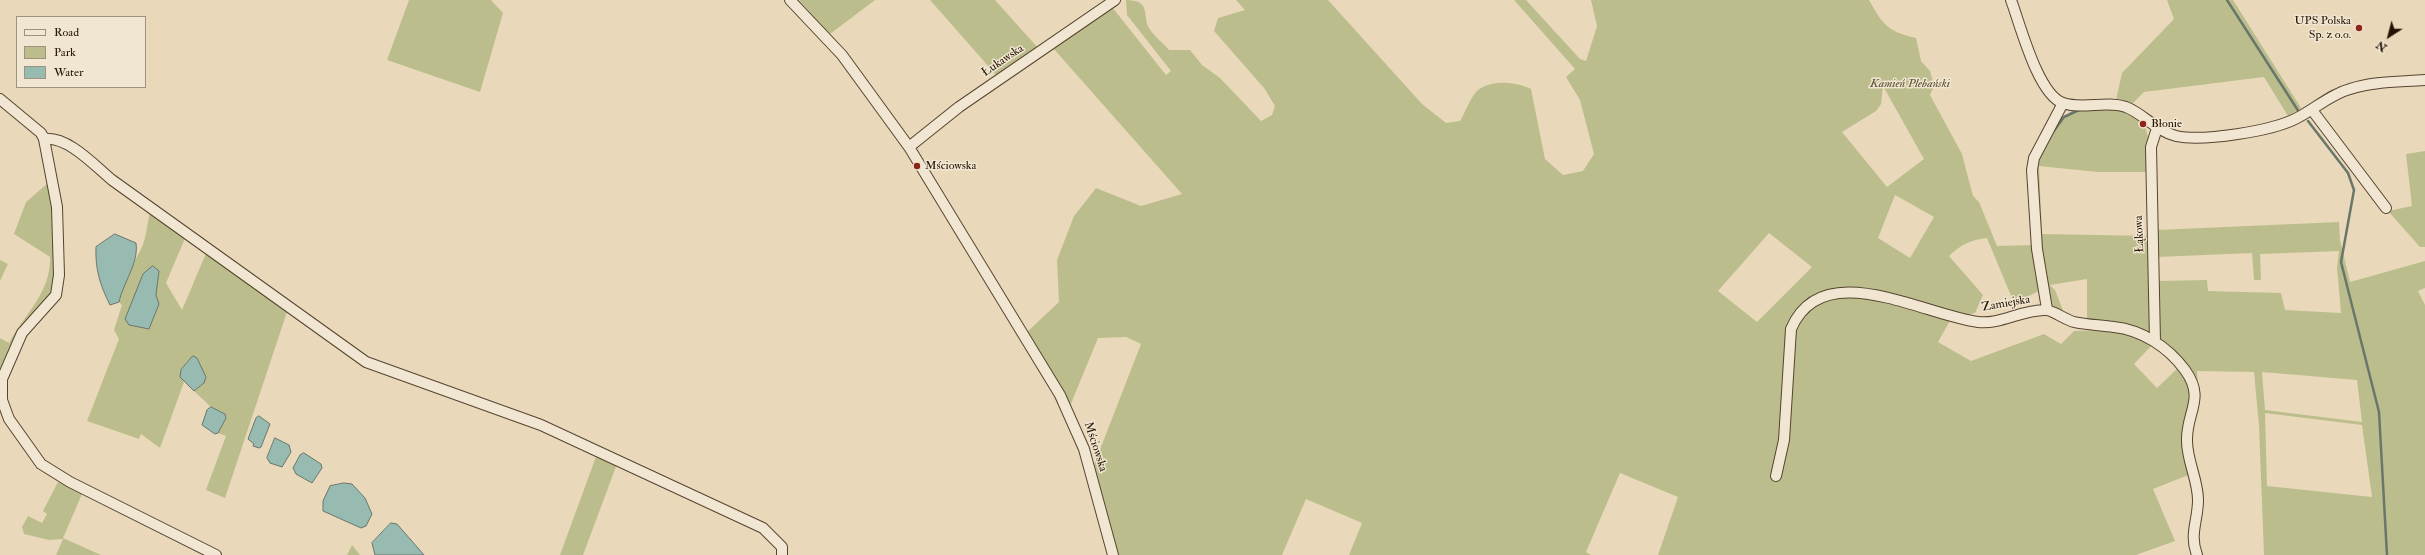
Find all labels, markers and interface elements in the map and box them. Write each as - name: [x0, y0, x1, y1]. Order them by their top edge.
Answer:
- place label: UPS Polska Sp. z o.o.: [2295, 14, 2351, 42]
- legend: [16, 16, 146, 88]
- north arrow: [2369, 16, 2409, 56]
- marker: UPS Polska Sp. z o.o.: [2354, 23, 2364, 33]
- text: Road: [54, 25, 79, 40]
- text: N: [2374, 38, 2389, 54]
- street label: Łukawska: [979, 42, 1027, 80]
- text: Park: [54, 45, 76, 60]
- text: Water: [54, 65, 83, 80]
- park label: Kamień Plebański: [1870, 77, 1950, 91]
- place label: Błonie: [2151, 117, 2182, 131]
- marker: Błonie: [2138, 119, 2148, 129]
- place label: Mściowska: [925, 159, 976, 173]
- marker: Mściowska: [912, 161, 922, 171]
- street label: Łąkowa: [2132, 215, 2148, 253]
- street label: Zamiejska: [1981, 293, 2031, 315]
- street label: Mściowska: [1080, 420, 1110, 474]

